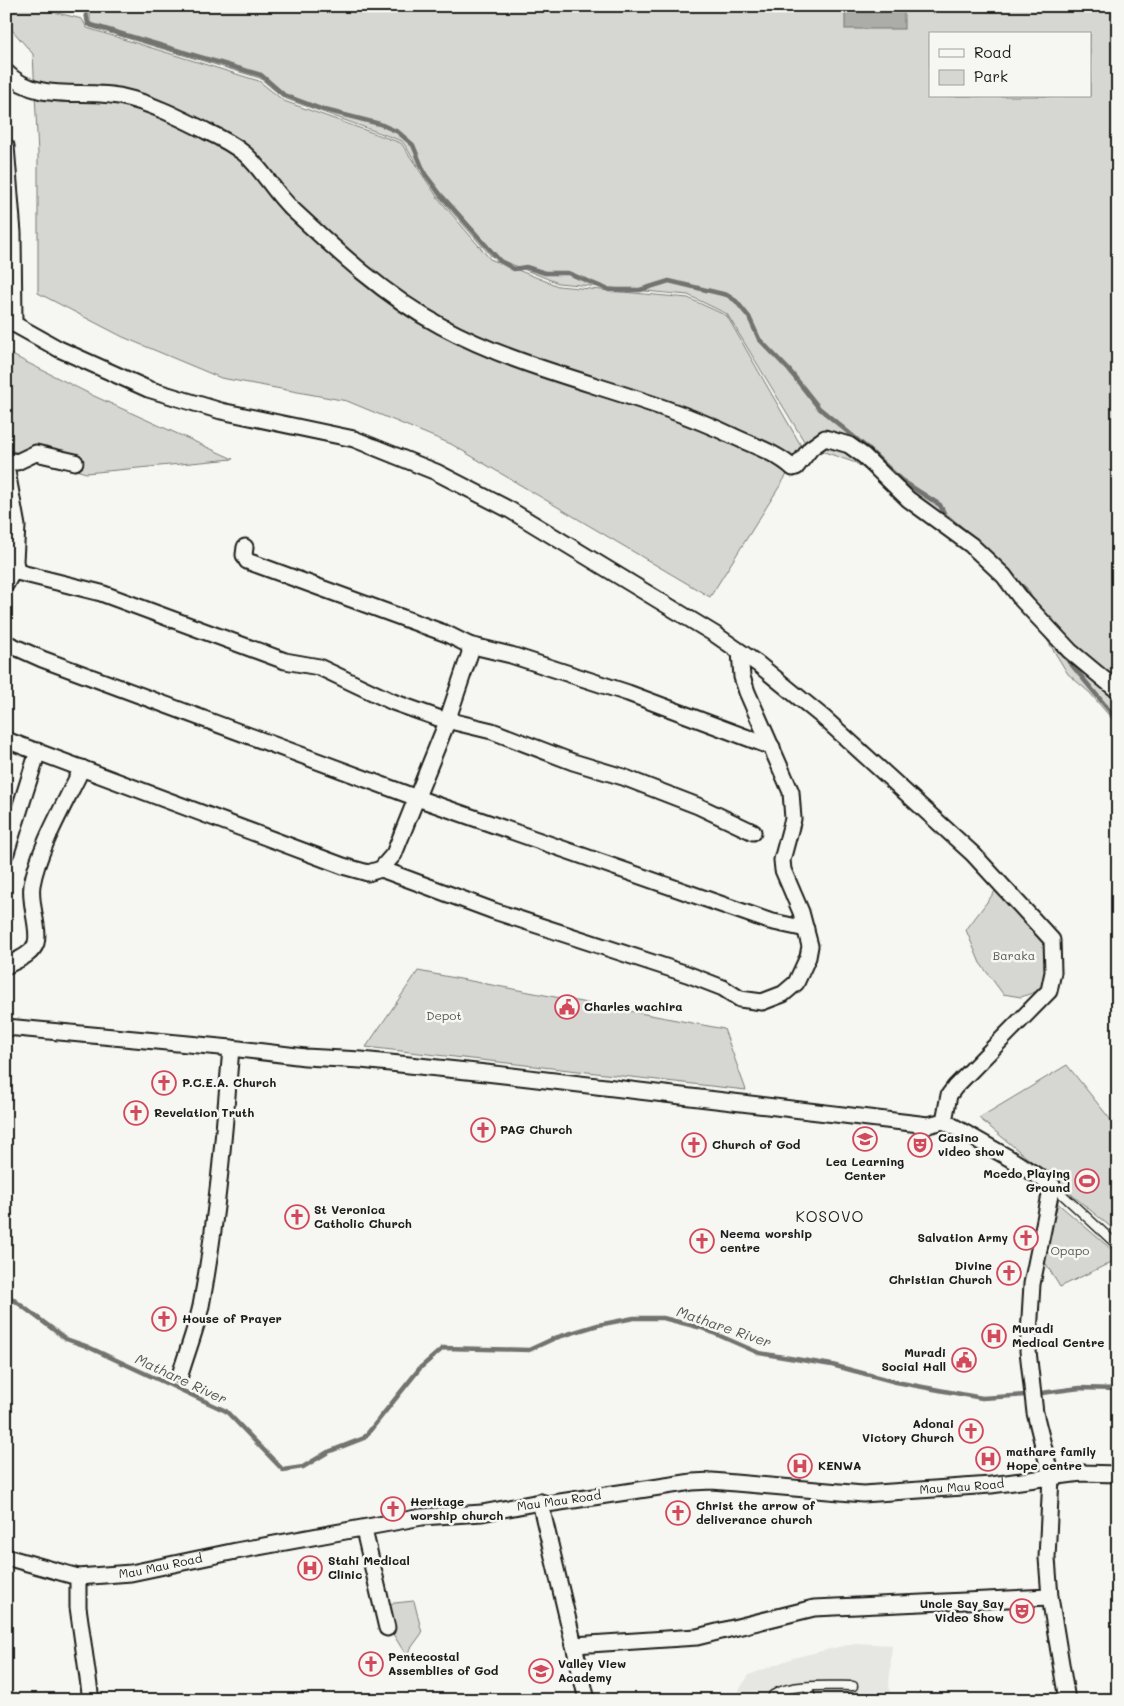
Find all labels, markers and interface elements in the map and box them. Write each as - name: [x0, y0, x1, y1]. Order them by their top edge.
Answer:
- legend: [929, 32, 1092, 98]
- text: Road: [974, 42, 1011, 62]
- text: Park: [974, 66, 1008, 86]
- park label: Baraka: [993, 947, 1035, 963]
- public building icon: Charles wachira: [554, 994, 580, 1020]
- place label: Charles wachira: [584, 998, 683, 1014]
- park label: Depot: [426, 1007, 462, 1023]
- church icon: P.C.E.A. Church: [151, 1070, 177, 1096]
- place label: P.C.E.A. Church: [182, 1074, 276, 1090]
- church icon: Revelation Truth: [123, 1100, 149, 1126]
- place label: Revelation Truth: [154, 1104, 254, 1120]
- church icon: PAG Church: [470, 1117, 496, 1143]
- place label: PAG Church: [500, 1121, 572, 1137]
- school or university icon: Lea Learning Center: [852, 1126, 878, 1152]
- place label: Casino video show: [938, 1129, 1004, 1159]
- church icon: Church of God: [681, 1132, 707, 1158]
- theatre icon: Casino video show: [907, 1132, 933, 1158]
- place label: Church of God: [712, 1136, 801, 1152]
- place label: Lea Learning Center: [826, 1153, 904, 1183]
- place label: Mcedo Playing Ground: [983, 1165, 1070, 1195]
- sports icon: Mcedo Playing Ground: [1074, 1168, 1100, 1194]
- place label: St Veronica Catholic Church: [314, 1201, 412, 1231]
- church icon: St Veronica Catholic Church: [284, 1204, 310, 1230]
- district label: KOSOVO: [796, 1206, 864, 1226]
- place label: Neema worship centre: [720, 1225, 812, 1255]
- church icon: Salvation Army: [1013, 1225, 1039, 1251]
- church icon: Neema worship centre: [689, 1228, 715, 1254]
- place label: Salvation Army: [917, 1229, 1008, 1245]
- park label: Opapo: [1051, 1242, 1089, 1258]
- place label: Divine Christian Church: [889, 1257, 992, 1287]
- church icon: Divine Christian Church: [996, 1260, 1022, 1286]
- water label: Mathare River: [674, 1301, 774, 1352]
- church icon: House of Prayer: [151, 1306, 177, 1332]
- place label: House of Prayer: [182, 1310, 282, 1326]
- place label: Muradi Medical Centre: [1012, 1320, 1104, 1350]
- hospital icon: Muradi Medical Centre: [981, 1323, 1007, 1349]
- place label: Muradi Social Hall: [882, 1344, 946, 1374]
- public building icon: Muradi Social Hall: [951, 1347, 977, 1373]
- water label: Mathare River: [132, 1349, 230, 1408]
- place label: Adonai Victory Church: [862, 1415, 954, 1445]
- church icon: Adonai Victory Church: [958, 1418, 984, 1444]
- place label: mathare family Hope centre: [1006, 1443, 1097, 1473]
- hospital icon: mathare family Hope centre: [975, 1446, 1001, 1472]
- hospital icon: KENWA: [787, 1453, 813, 1479]
- place label: KENWA: [818, 1457, 861, 1473]
- street label: Mau Mau Road: [919, 1474, 1005, 1497]
- street label: Mau Mau Road: [516, 1486, 602, 1514]
- place label: Heritage worship church: [410, 1493, 503, 1523]
- church icon: Heritage worship church: [380, 1496, 406, 1522]
- place label: Christ the arrow of deliverance church: [696, 1497, 816, 1527]
- church icon: Christ the arrow of deliverance church: [665, 1500, 691, 1526]
- street label: Mau Mau Road: [118, 1549, 204, 1581]
- place label: Stahi Medical Clinic: [328, 1552, 410, 1582]
- hospital icon: Stahi Medical Clinic: [297, 1555, 323, 1581]
- place label: Uncle Say Say Video Show: [920, 1595, 1004, 1625]
- theatre icon: Uncle Say Say Video Show: [1009, 1598, 1035, 1624]
- place label: Pentecostal Assemblies of God: [388, 1648, 499, 1678]
- church icon: Pentecostal Assemblies of God: [358, 1651, 384, 1677]
- place label: Valley View Academy: [558, 1655, 626, 1685]
- school or university icon: Valley View Academy: [528, 1658, 554, 1684]

